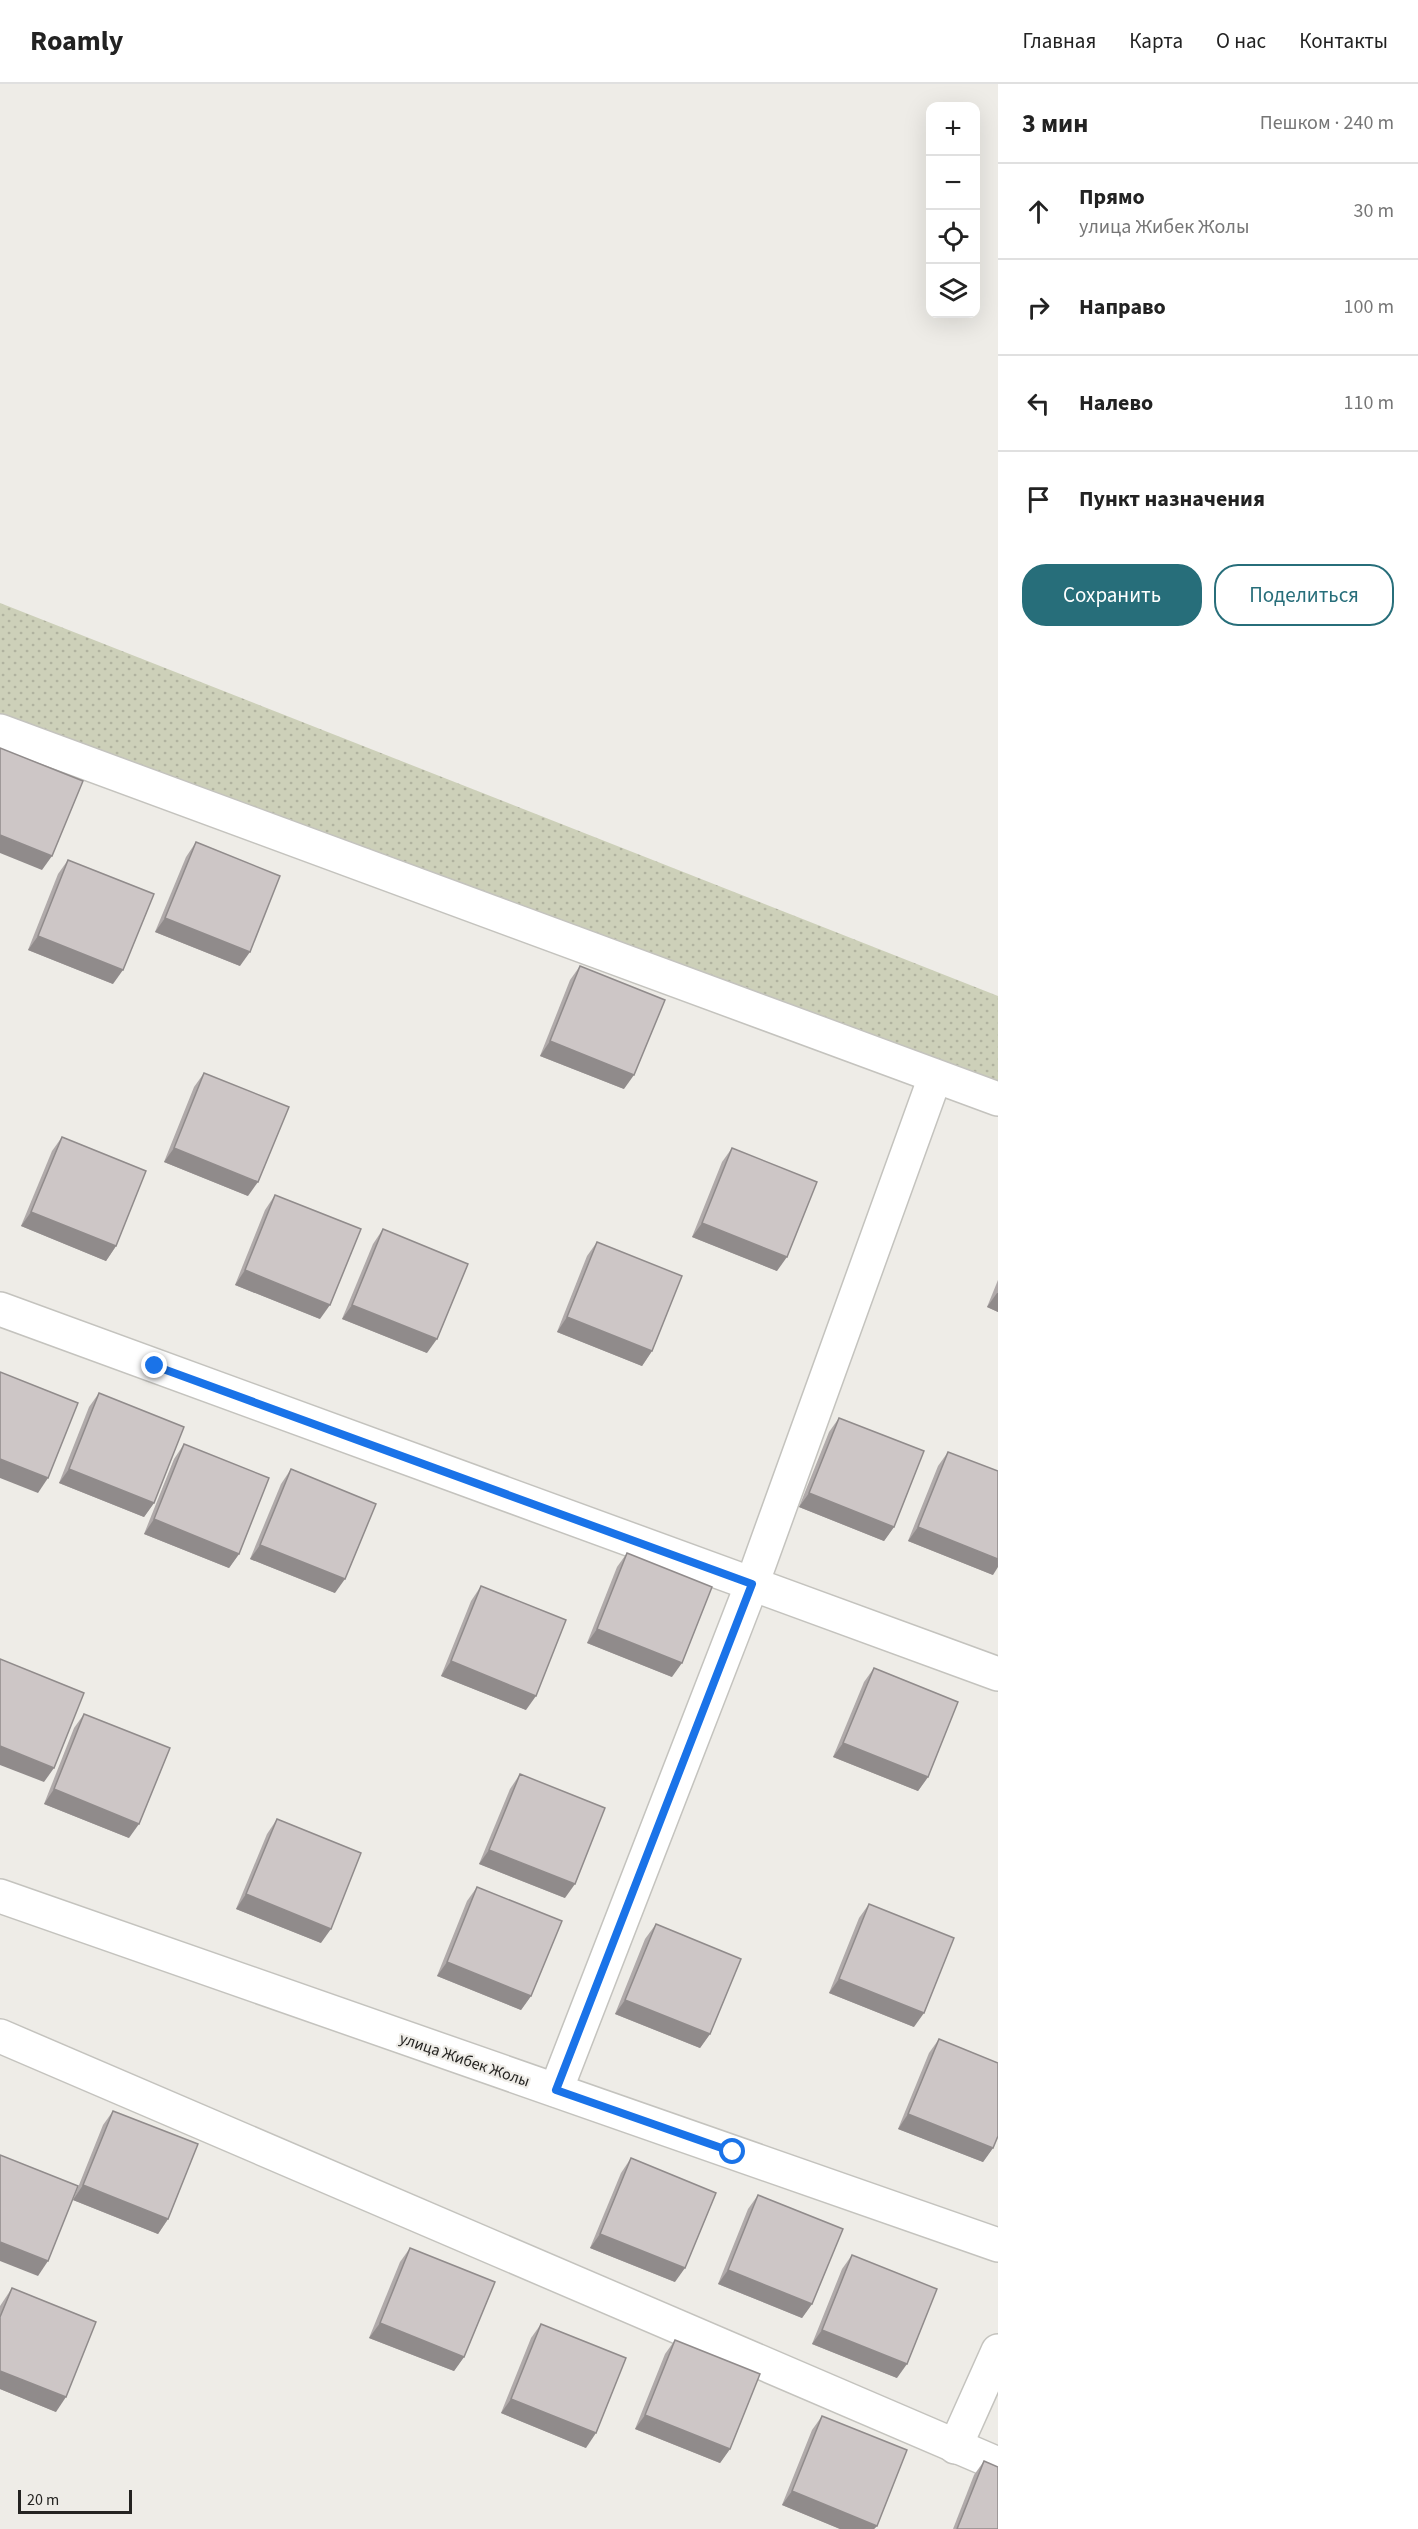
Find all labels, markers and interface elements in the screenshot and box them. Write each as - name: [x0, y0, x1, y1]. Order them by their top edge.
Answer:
- text: Roamly: [30, 21, 123, 61]
- text: Главная: [1023, 26, 1096, 56]
- text: Карта: [1129, 26, 1183, 56]
- text: О нас: [1216, 26, 1266, 56]
- text: Контакты: [1299, 26, 1388, 56]
- map controls: [926, 102, 980, 318]
- button: +: [926, 102, 980, 156]
- text: 3 мин: [1022, 105, 1088, 142]
- text: Пешком · 240 m: [1260, 109, 1394, 137]
- button: −: [926, 156, 980, 210]
- text: Прямо: [1079, 181, 1145, 213]
- icon: ahead: [1022, 195, 1055, 228]
- text: 30 m: [1354, 197, 1394, 225]
- button: locate: [926, 210, 980, 264]
- text: улица Жибек Жолы: [1079, 213, 1249, 241]
- button: layers: [926, 264, 980, 318]
- icon: right: [1022, 291, 1055, 324]
- text: Направо: [1079, 291, 1166, 323]
- text: 100 m: [1344, 293, 1394, 321]
- icon: left: [1022, 387, 1055, 420]
- text: Налево: [1079, 387, 1153, 419]
- text: 110 m: [1344, 389, 1394, 417]
- icon: arrive: [1022, 483, 1055, 516]
- text: Пункт назначения: [1079, 483, 1265, 515]
- button: Сохранить: [1022, 564, 1202, 626]
- button: Поделиться: [1214, 564, 1394, 626]
- route end: [141, 1352, 167, 1378]
- street label: улица Жибек Жолы: [397, 2027, 533, 2093]
- route start: [719, 2138, 745, 2164]
- scale bar: [18, 2487, 132, 2514]
- text: 20 m: [27, 2489, 59, 2511]

